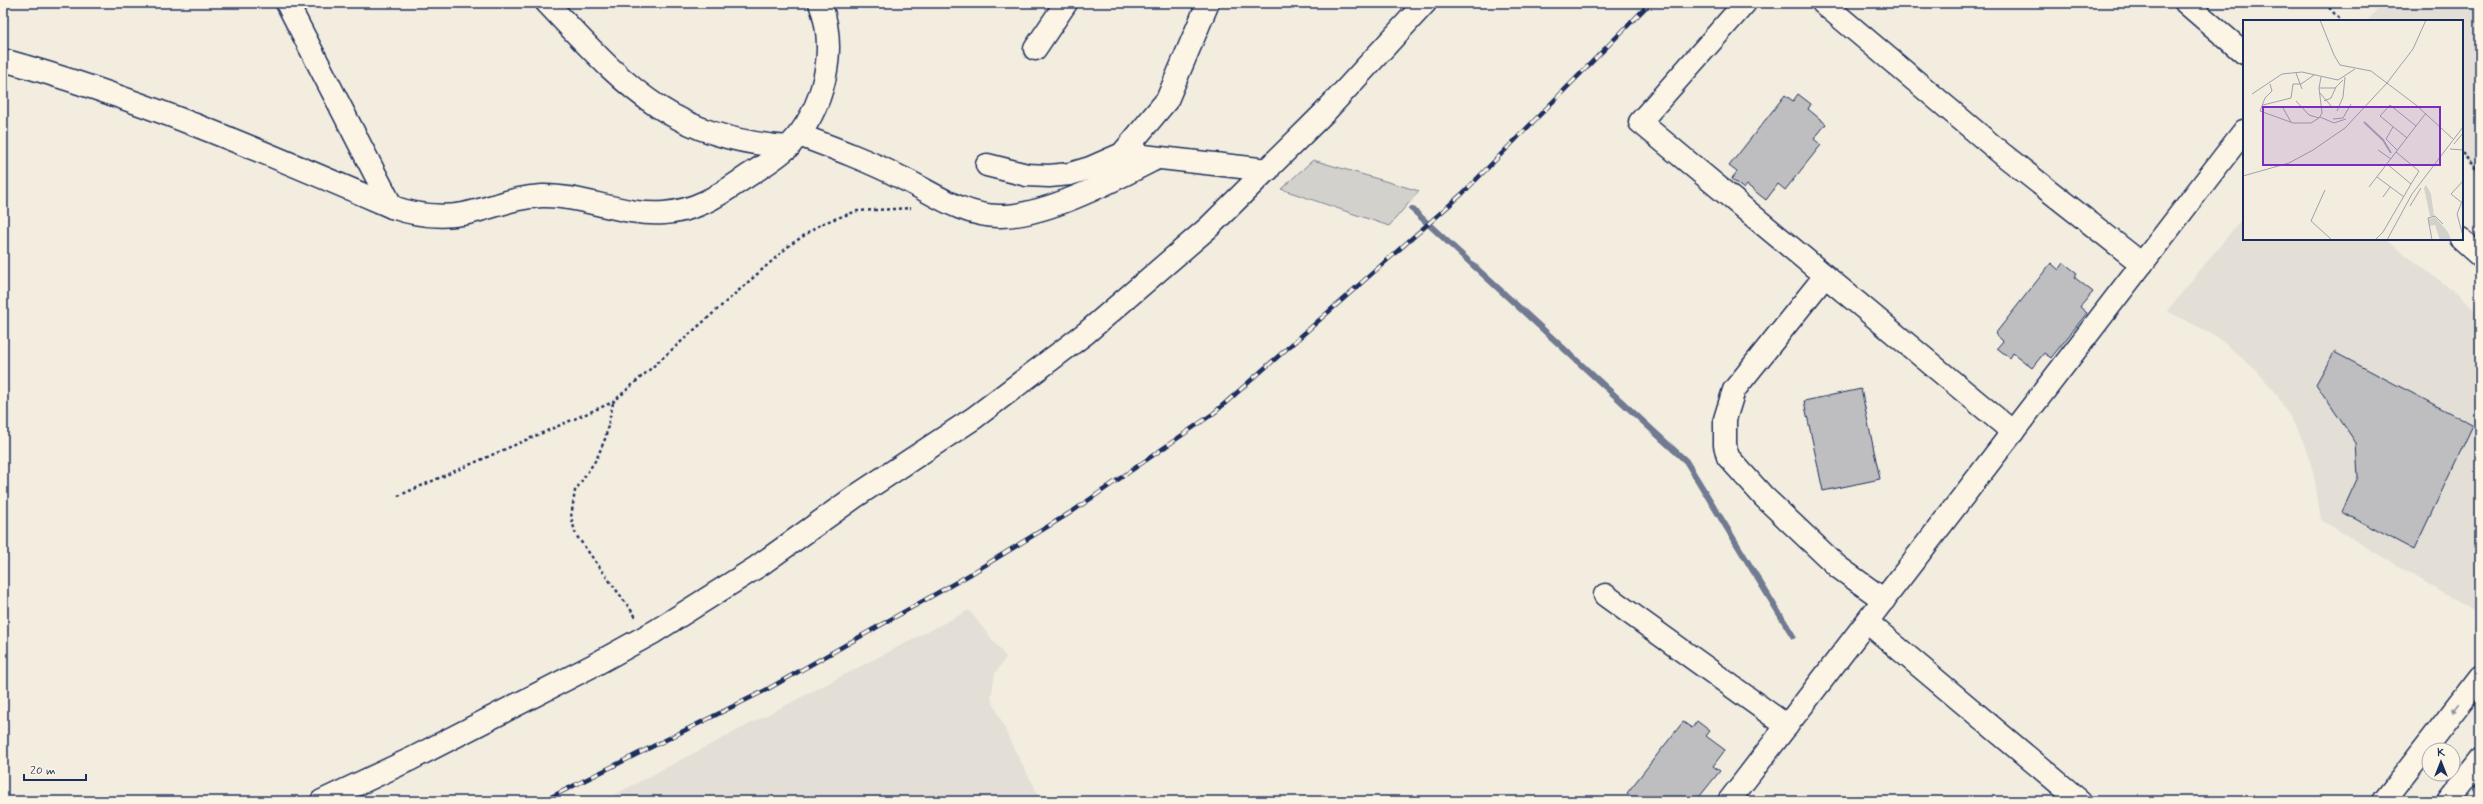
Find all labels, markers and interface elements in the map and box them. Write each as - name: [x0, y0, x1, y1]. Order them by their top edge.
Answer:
- inset map: [2243, 20, 2463, 240]
- one-way arrow: [2452, 702, 2460, 713]
- north arrow: [2421, 742, 2461, 782]
- text: K: [2437, 746, 2445, 760]
- scale bar: [24, 756, 86, 782]
- text: 20 m: [30, 763, 56, 779]

